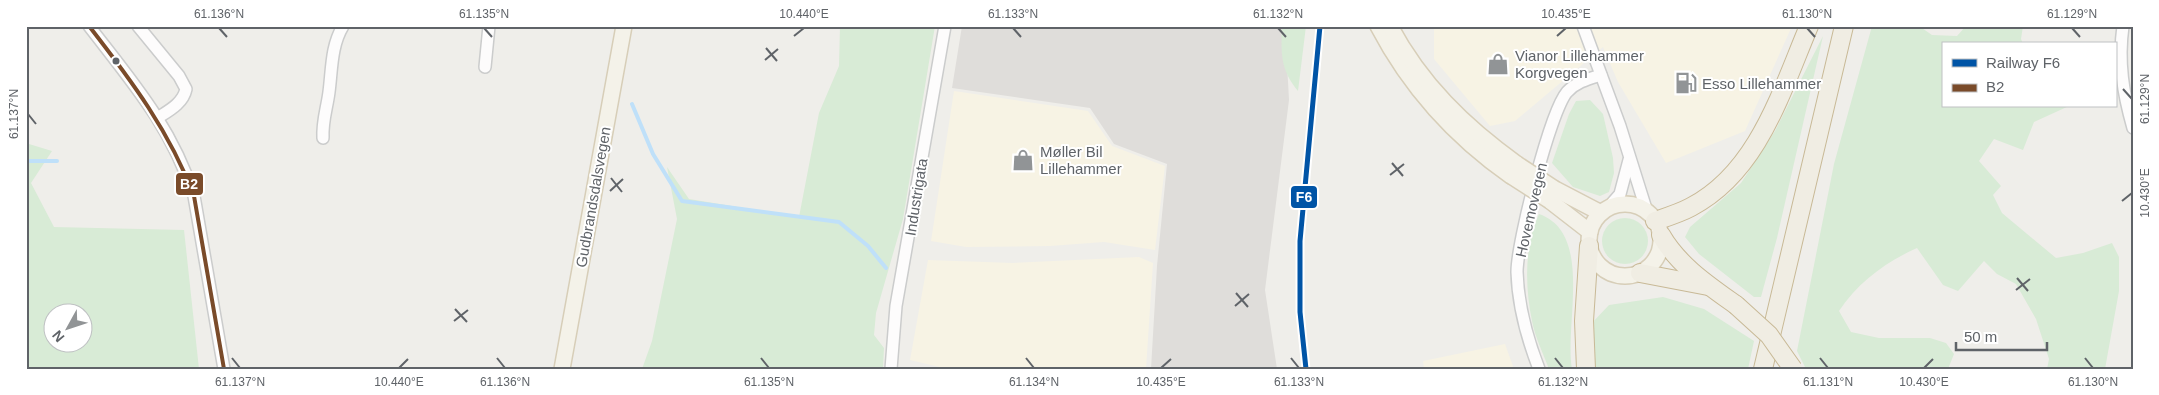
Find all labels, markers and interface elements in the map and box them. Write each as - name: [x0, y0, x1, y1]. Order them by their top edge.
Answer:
- text: 61.136°N: [194, 7, 244, 21]
- text: 61.135°N: [459, 7, 509, 21]
- text: 10.440°E: [779, 7, 829, 21]
- text: 61.133°N: [988, 7, 1038, 21]
- text: 61.132°N: [1253, 7, 1303, 21]
- text: 10.435°E: [1541, 7, 1591, 21]
- text: 61.130°N: [1782, 7, 1832, 21]
- text: 61.129°N: [2047, 7, 2097, 21]
- legend: [1942, 42, 2116, 108]
- place label: Vianor Lillehammer Korgvegen: [1515, 47, 1644, 81]
- shop icon: Vianor Lillehammer Korgvegen: [1485, 51, 1511, 77]
- text: Railway F6: [1986, 54, 2060, 71]
- unlabelled marker: [111, 56, 121, 66]
- fuel station icon: Esso Lillehammer: [1673, 70, 1699, 96]
- text: 61.129°N: [2138, 74, 2152, 124]
- place label: Esso Lillehammer: [1702, 75, 1821, 92]
- text: B2: [1986, 78, 2004, 95]
- text: 61.137°N: [7, 89, 21, 139]
- street label: Gudbrandsdalsvegen: [572, 125, 614, 269]
- place label: Møller Bil Lillehammer: [1040, 143, 1122, 177]
- shop icon: Møller Bil Lillehammer: [1010, 147, 1036, 173]
- street label: Industrigata: [901, 156, 931, 237]
- street label: Hovemovegen: [1512, 161, 1550, 259]
- text: 10.430°E: [2138, 168, 2152, 218]
- line badge: B2: [175, 172, 204, 196]
- text: B2: [180, 176, 198, 192]
- line badge: F6: [1290, 185, 1318, 209]
- text: F6: [1296, 189, 1312, 205]
- north arrow: [42, 302, 92, 352]
- scale bar: [1956, 320, 2048, 352]
- text: N: [49, 327, 67, 345]
- text: 50 m: [1964, 328, 1997, 345]
- text: 61.137°N: [215, 375, 265, 389]
- text: 10.440°E: [374, 375, 424, 389]
- text: 61.136°N: [480, 375, 530, 389]
- text: 61.135°N: [744, 375, 794, 389]
- text: 61.134°N: [1009, 375, 1059, 389]
- text: 10.435°E: [1136, 375, 1186, 389]
- text: 61.133°N: [1274, 375, 1324, 389]
- text: 61.132°N: [1538, 375, 1588, 389]
- text: 61.131°N: [1803, 375, 1853, 389]
- text: 10.430°E: [1899, 375, 1949, 389]
- text: 61.130°N: [2068, 375, 2118, 389]

